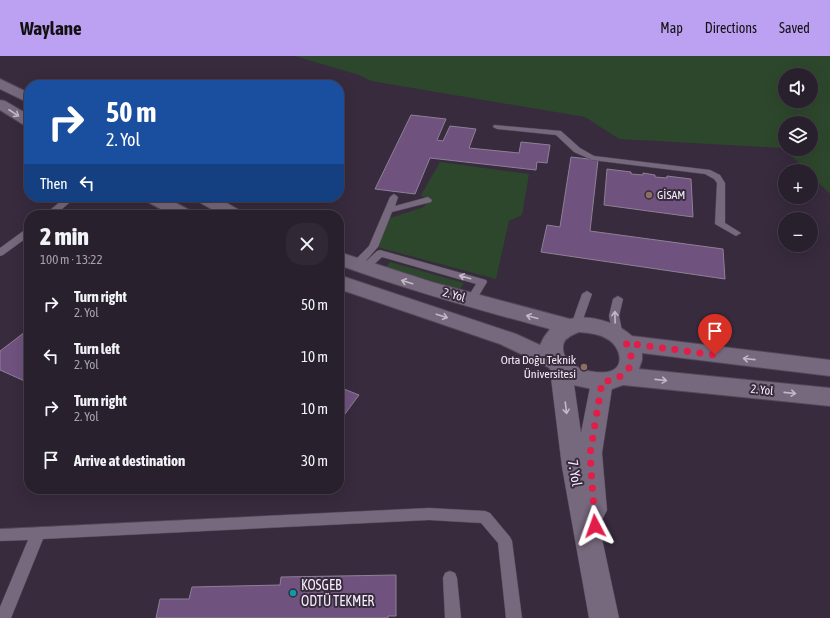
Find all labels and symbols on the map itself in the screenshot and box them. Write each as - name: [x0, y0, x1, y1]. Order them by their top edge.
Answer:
- one-way arrow: [9, 109, 20, 117]
- place label: GİSAM: [657, 188, 685, 202]
- marker: GİSAM: [644, 190, 654, 200]
- one-way arrow: [459, 273, 472, 280]
- one-way arrow: [402, 277, 414, 285]
- street label: 2. Yol: [441, 285, 468, 305]
- one-way arrow: [612, 311, 619, 324]
- one-way arrow: [436, 313, 449, 320]
- one-way arrow: [526, 313, 539, 320]
- pin: [698, 314, 732, 355]
- place label: Orta Doğu Teknik Üniversitesi: [501, 353, 577, 381]
- one-way arrow: [743, 356, 756, 363]
- marker: Orta Doğu Teknik Üniversitesi: [579, 362, 589, 372]
- one-way arrow: [654, 376, 667, 383]
- street label: 2. Yol: [750, 382, 775, 398]
- one-way arrow: [783, 389, 796, 396]
- one-way arrow: [562, 401, 570, 414]
- street label: 7. Yol: [565, 458, 585, 488]
- position arrow: [574, 505, 616, 547]
- place label: KOSGEB ODTÜ TEKMER: [301, 577, 374, 609]
- marker: KOSGEB ODTÜ TEKMER: [288, 588, 298, 598]

